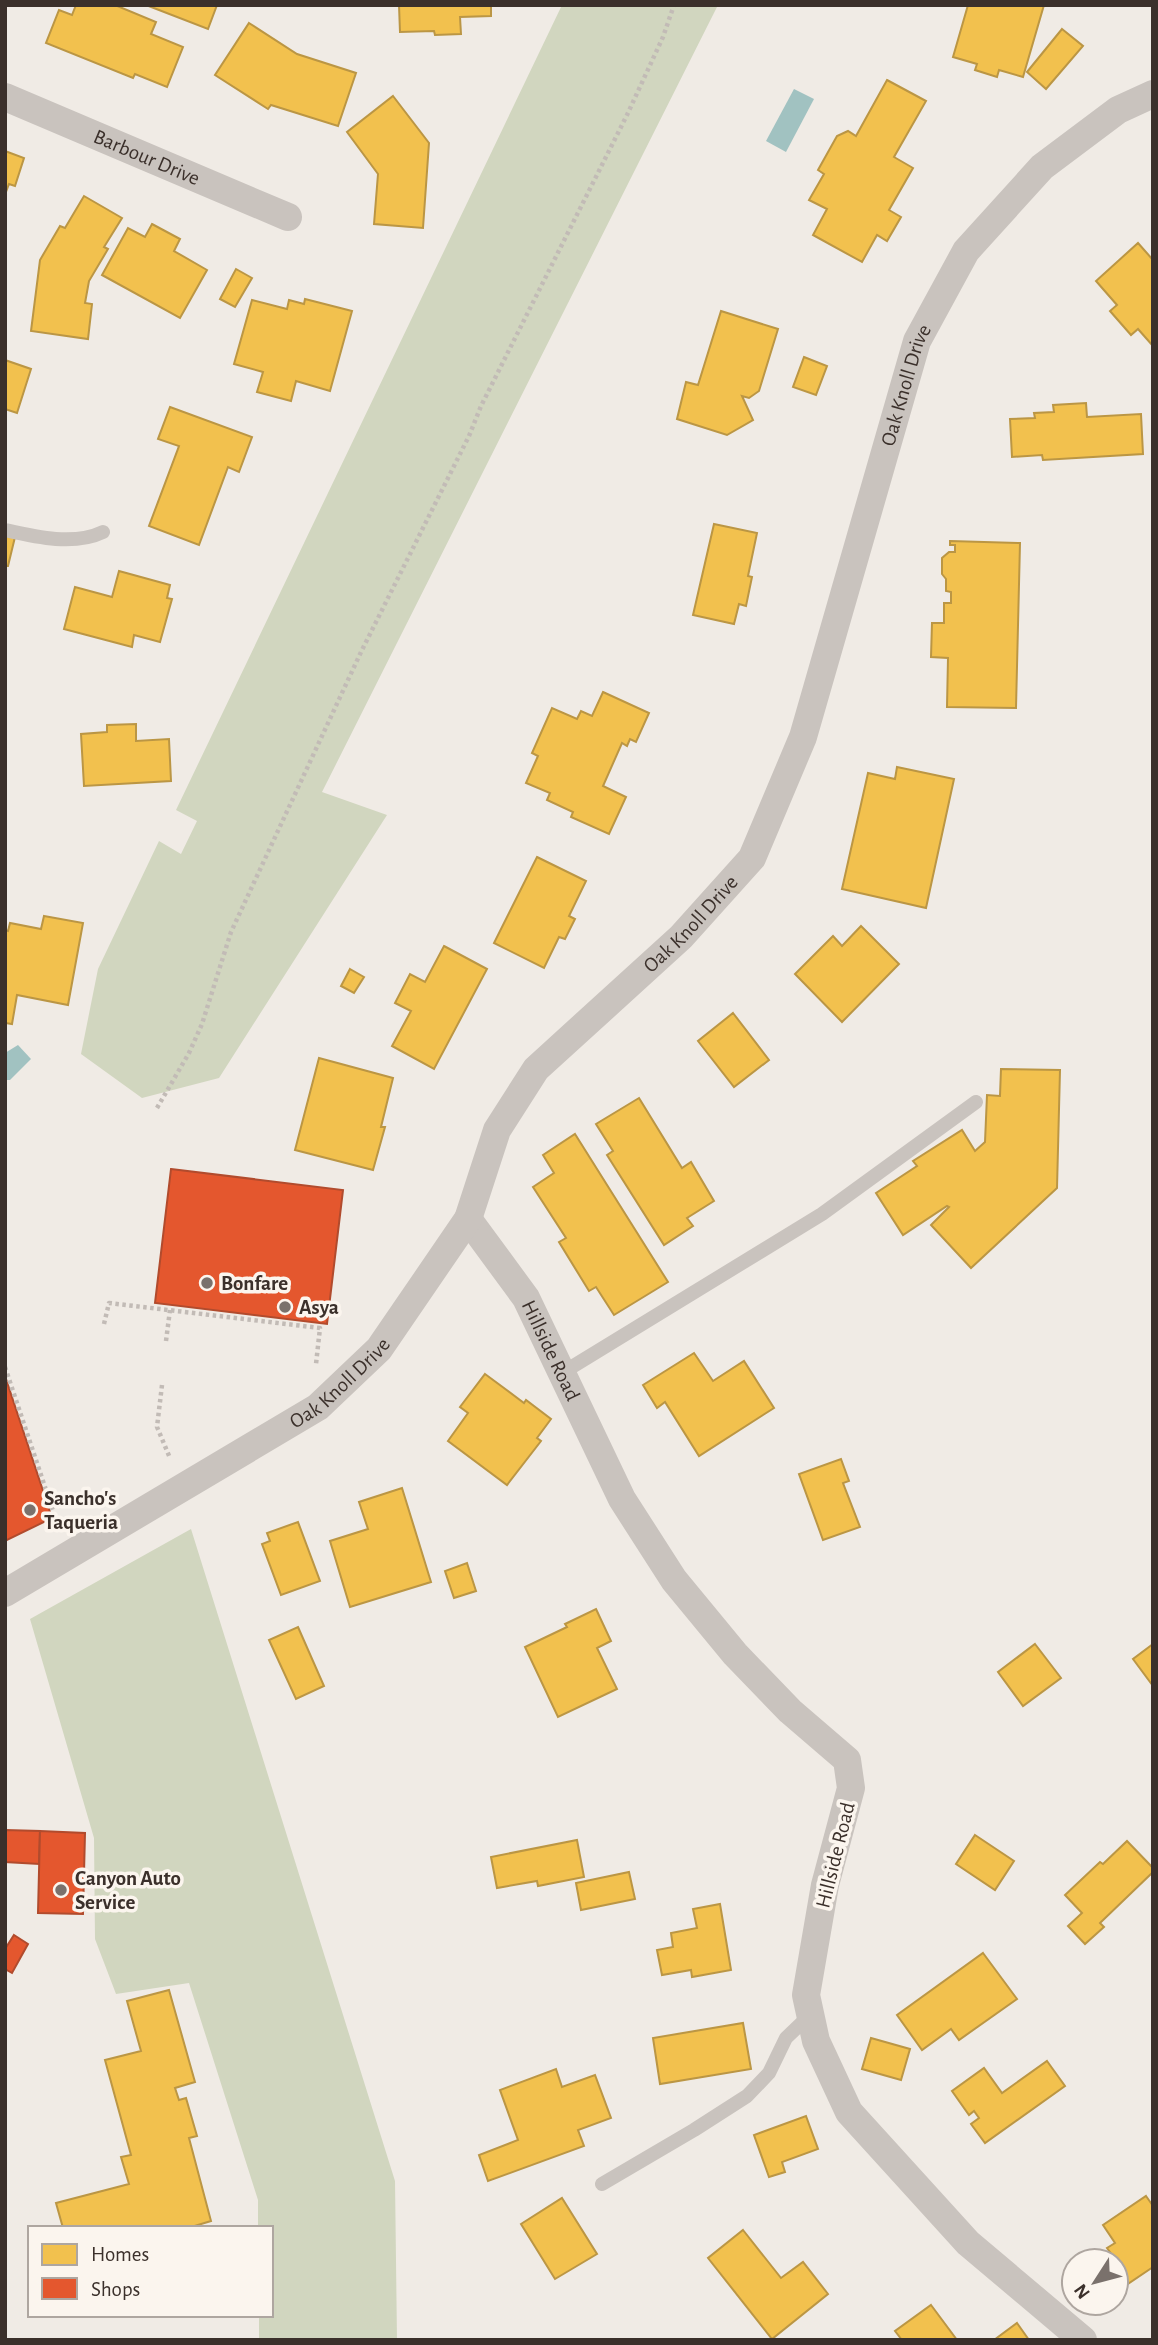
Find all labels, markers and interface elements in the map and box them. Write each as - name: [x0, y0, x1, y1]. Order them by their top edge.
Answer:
- street label: Barbour Drive: [90, 126, 203, 189]
- street label: Oak Knoll Drive: [877, 321, 935, 448]
- street label: Oak Knoll Drive: [640, 871, 742, 977]
- place label: Bonfare: [221, 1273, 288, 1294]
- marker: Bonfare: [199, 1275, 215, 1291]
- place label: Asya: [299, 1297, 339, 1318]
- street label: Hillside Road: [518, 1297, 583, 1404]
- marker: Asya: [277, 1299, 293, 1315]
- street label: Oak Knoll Drive: [286, 1334, 394, 1432]
- place label: Sancho's Taqueria: [44, 1488, 118, 1533]
- marker: Sancho's Taqueria: [22, 1502, 38, 1518]
- street label: Hillside Road: [812, 1800, 859, 1910]
- place label: Canyon Auto Service: [75, 1868, 181, 1913]
- marker: Canyon Auto Service: [53, 1882, 69, 1898]
- legend: [28, 2226, 273, 2317]
- text: Homes: [91, 2244, 149, 2265]
- north arrow: [1060, 2247, 1130, 2317]
- text: Shops: [91, 2279, 140, 2300]
- text: N: [1071, 2280, 1094, 2302]

